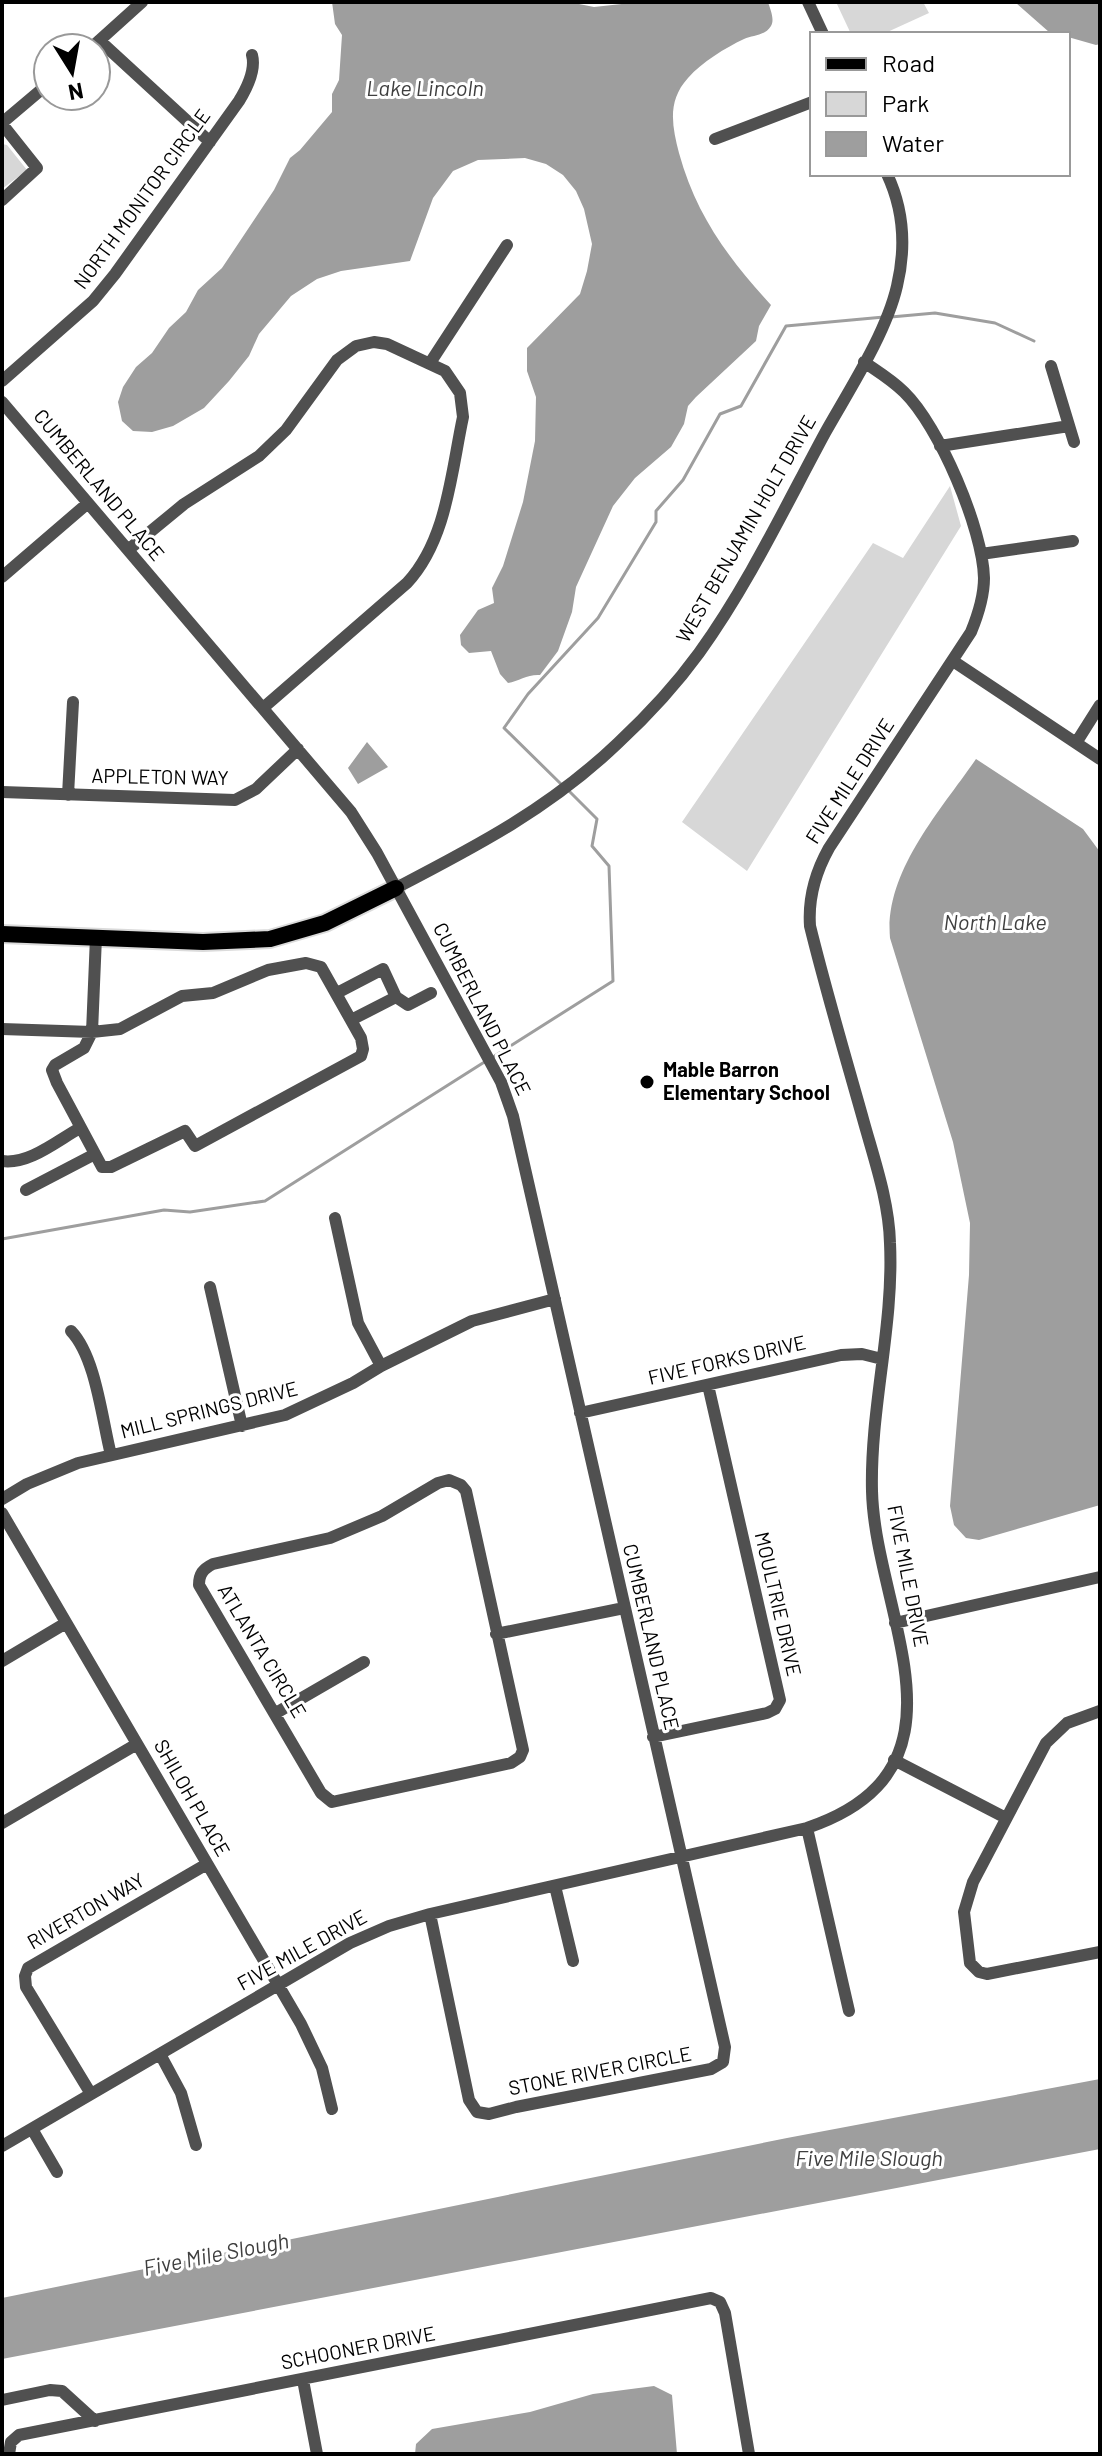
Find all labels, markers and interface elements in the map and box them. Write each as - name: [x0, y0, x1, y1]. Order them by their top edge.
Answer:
- north arrow: [32, 32, 112, 112]
- legend: [810, 32, 1070, 176]
- text: Road: [882, 48, 935, 77]
- water label: Lake Lincoln: [366, 74, 484, 100]
- text: N: [66, 78, 86, 107]
- text: Park: [882, 88, 929, 117]
- street label: NORTH MONITOR CIRCLE: [68, 104, 214, 293]
- text: Water: [882, 128, 944, 157]
- street label: CUMBERLAND PLACE: [29, 404, 170, 565]
- street label: WEST BENJAMIN HOLT DRIVE: [670, 411, 820, 646]
- street label: FIVE MILE DRIVE: [800, 713, 899, 848]
- street label: APPLETON WAY: [91, 763, 229, 789]
- water label: North Lake: [943, 908, 1047, 934]
- street label: CUMBERLAND PLACE: [429, 918, 537, 1099]
- place label: Mable Barron Elementary School: [663, 1057, 830, 1104]
- marker: Mable Barron Elementary School: [638, 1073, 656, 1091]
- street label: FIVE FORKS DRIVE: [646, 1329, 808, 1389]
- street label: MILL SPRINGS DRIVE: [118, 1375, 300, 1443]
- street label: FIVE MILE DRIVE: [883, 1503, 935, 1649]
- street label: MOULTRIE DRIVE: [751, 1529, 807, 1678]
- street label: CUMBERLAND PLACE: [619, 1541, 685, 1732]
- street label: ATLANTA CIRCLE: [214, 1579, 312, 1722]
- street label: SHILOH PLACE: [150, 1735, 236, 1860]
- street label: RIVERTON WAY: [23, 1867, 148, 1953]
- street label: FIVE MILE DRIVE: [233, 1904, 371, 1995]
- street label: STONE RIVER CIRCLE: [506, 2041, 693, 2100]
- water label: Five Mile Slough: [795, 2144, 943, 2170]
- water label: Five Mile Slough: [141, 2226, 291, 2280]
- street label: SCHOONER DRIVE: [279, 2320, 437, 2374]

